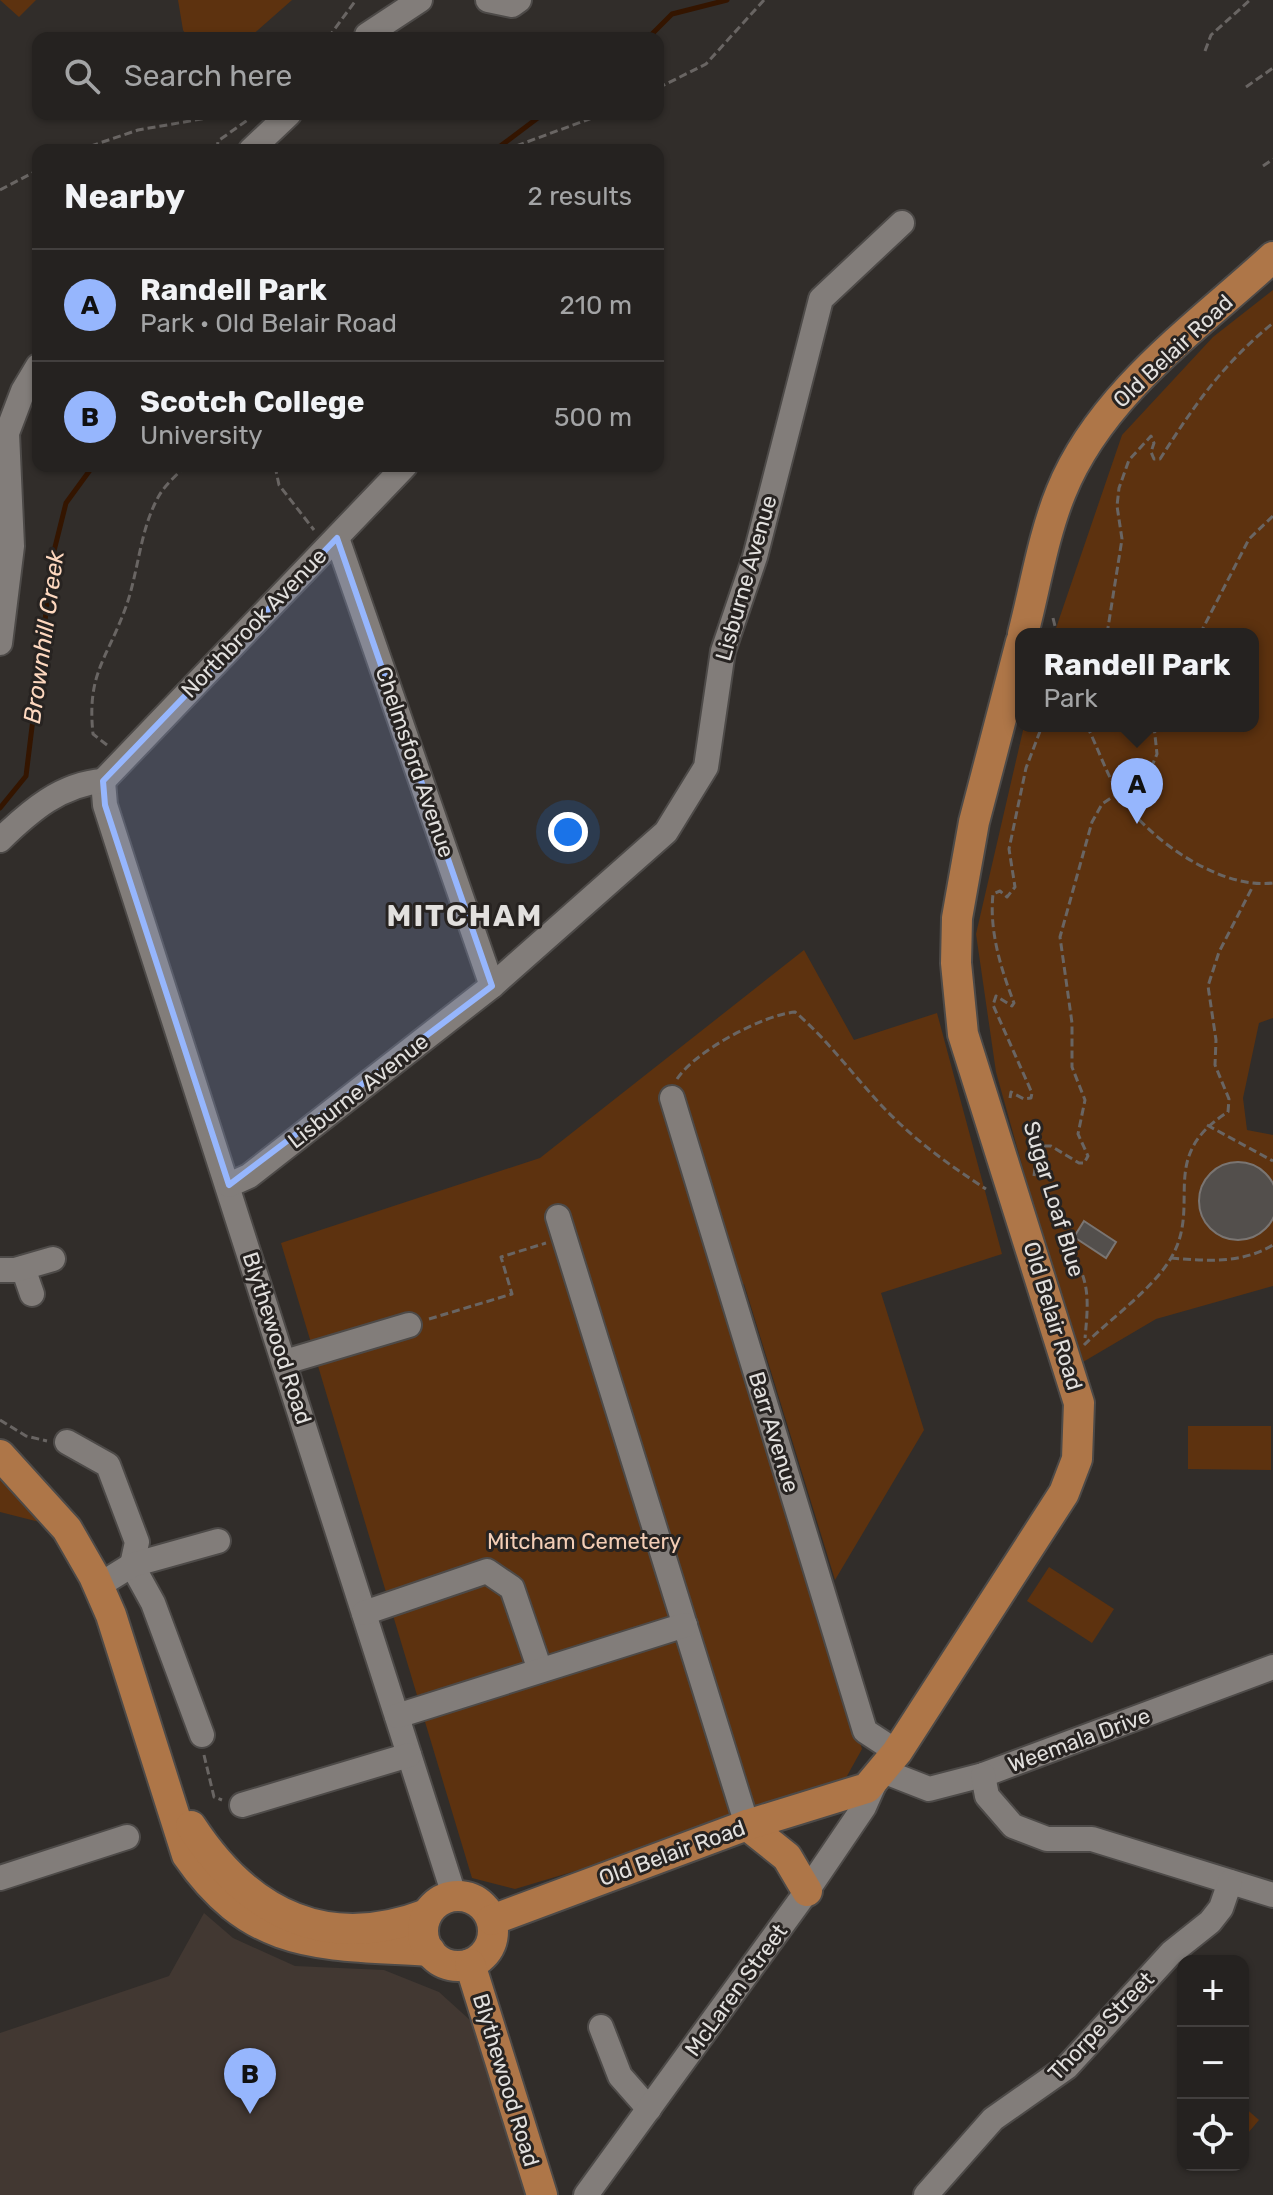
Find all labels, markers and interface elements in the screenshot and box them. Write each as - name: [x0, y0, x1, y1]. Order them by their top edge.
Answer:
- search box: [32, 32, 664, 120]
- icon: search: [60, 54, 104, 98]
- text: Search here: [124, 58, 292, 94]
- text: Nearby: [64, 176, 185, 217]
- text: 2 results: [528, 181, 632, 212]
- text: Randell Park: [140, 272, 327, 308]
- street label: Old Belair Road: [1108, 289, 1238, 413]
- text: A: [81, 290, 99, 321]
- text: 210 m: [560, 290, 632, 321]
- text: Park · Old Belair Road: [140, 308, 397, 339]
- text: Scotch College: [140, 384, 365, 420]
- text: B: [81, 402, 99, 433]
- text: 500 m: [554, 402, 632, 433]
- text: University: [140, 420, 263, 451]
- street label: Lisburne Avenue: [709, 492, 783, 664]
- street label: Northbrook Avenue: [176, 542, 332, 704]
- water label: Brownhill Creek: [18, 548, 70, 725]
- popup: [1015, 628, 1259, 732]
- text: Randell Park: [1044, 647, 1230, 683]
- street label: Chelmsford Avenue: [370, 663, 460, 861]
- text: Park: [1044, 683, 1098, 714]
- pin: A: [1111, 758, 1163, 824]
- your location: [548, 812, 588, 852]
- district label: MITCHAM: [387, 898, 543, 934]
- street label: Lisburne Avenue: [282, 1028, 434, 1154]
- street label: Sugar Loaf Blue: [1018, 1118, 1090, 1280]
- street label: Old Belair Road: [1018, 1238, 1088, 1394]
- street label: Blythewood Road: [236, 1249, 318, 1427]
- street label: Barr Avenue: [743, 1368, 805, 1496]
- park label: Mitcham Cemetery: [487, 1528, 681, 1555]
- street label: Weemala Drive: [1004, 1702, 1154, 1778]
- street label: Old Belair Road: [595, 1814, 749, 1892]
- street label: McLaren Street: [679, 1918, 793, 2061]
- map controls: [1177, 1955, 1249, 2171]
- button: +: [1177, 1955, 1249, 2027]
- street label: Thorpe Street: [1042, 1966, 1160, 2086]
- street label: Blythewood Road: [467, 1990, 545, 2170]
- button: −: [1177, 2027, 1249, 2099]
- pin: B: [224, 2048, 276, 2114]
- button: locate: [1177, 2099, 1249, 2171]

